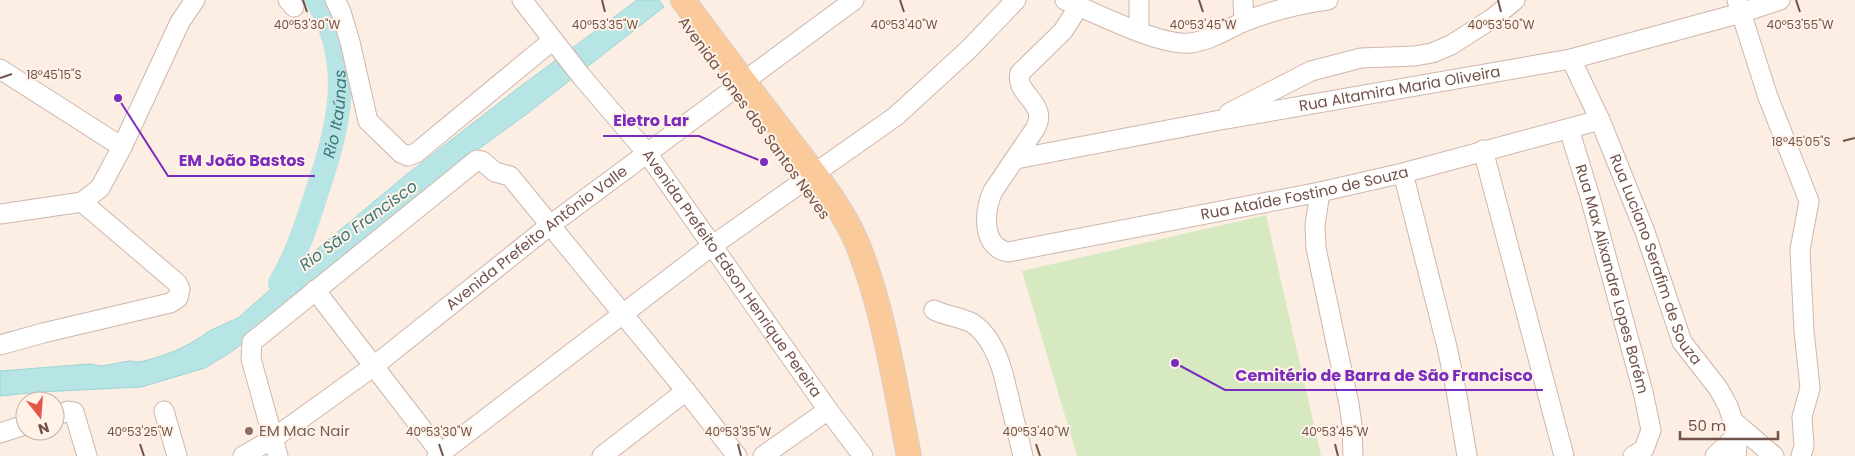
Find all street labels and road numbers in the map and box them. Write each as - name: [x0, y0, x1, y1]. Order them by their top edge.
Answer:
- street label: Avenida Jones dos Santos Neves: [674, 12, 835, 224]
- street label: Rua Altamira Maria Oliveira: [1297, 60, 1502, 116]
- street label: Avenida Prefeito Edson Henrique Pereira: [638, 145, 827, 402]
- street label: Rua Luciano Serafim de Souza: [1605, 151, 1707, 369]
- street label: Avenida Prefeito Antônio Valle: [441, 160, 631, 315]
- street label: Rua Ataíde Fostino de Souza: [1199, 161, 1411, 225]
- street label: Rua Max Alixandre Lopes Borém: [1570, 161, 1654, 396]

